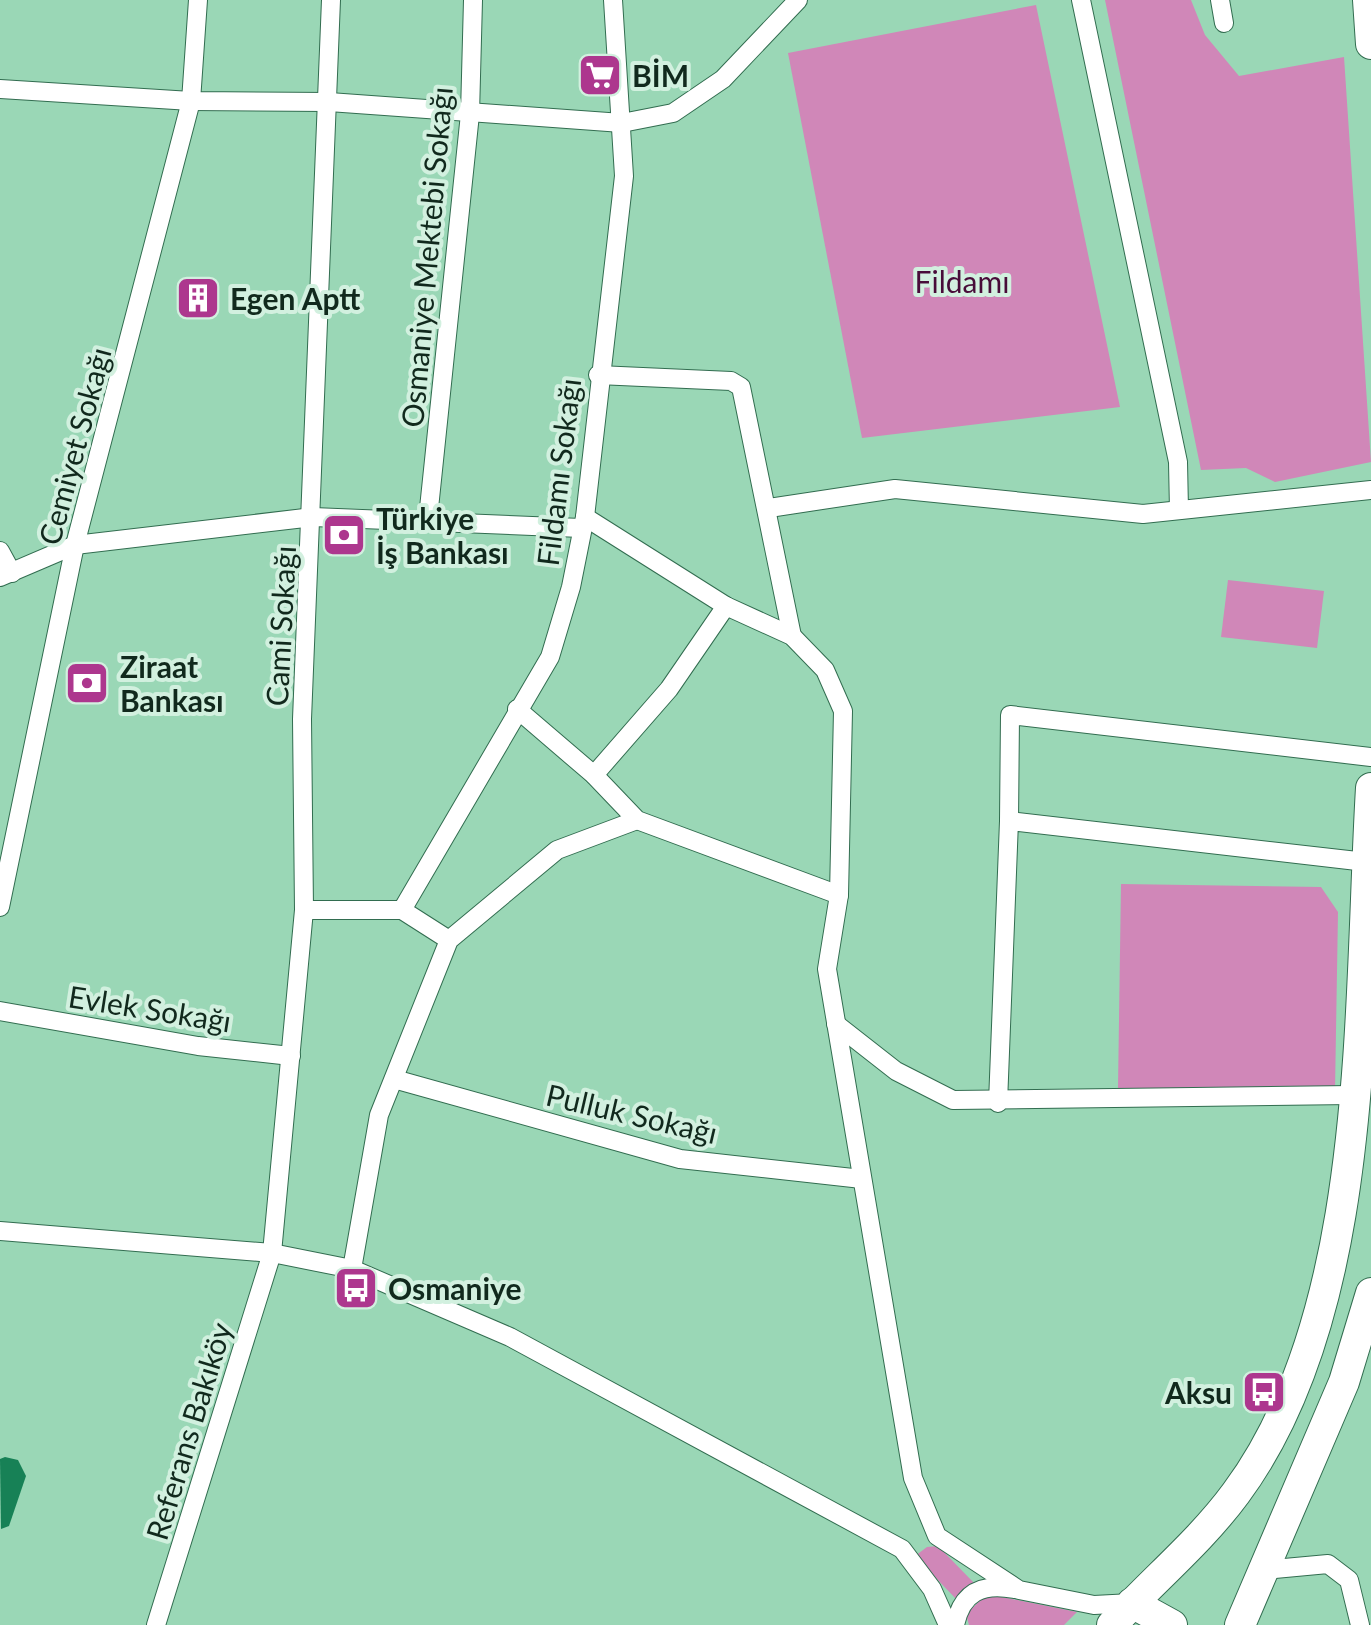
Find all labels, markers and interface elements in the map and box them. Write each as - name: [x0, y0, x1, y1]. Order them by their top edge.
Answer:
- supermarket icon: BİM: [577, 52, 623, 98]
- place label: BİM: [632, 57, 689, 93]
- street label: Osmaniye Mektebi Sokağı: [393, 85, 459, 429]
- park label: Fildamı: [915, 263, 1009, 299]
- building icon: Egen Aptt: [175, 275, 221, 321]
- place label: Egen Aptt: [230, 280, 360, 316]
- street label: Cemiyet Sokağı: [30, 343, 118, 549]
- street label: Fildamı Sokağı: [529, 376, 587, 568]
- place label: Türkiye İş Bankası: [376, 500, 509, 570]
- bank icon: Türkiye İş Bankası: [321, 512, 367, 558]
- street label: Cami Sokağı: [258, 545, 302, 707]
- place label: Ziraat Bankası: [120, 648, 224, 718]
- bank icon: Ziraat Bankası: [64, 660, 110, 706]
- street label: Evlek Sokağı: [66, 977, 234, 1039]
- street label: Pulluk Sokağı: [543, 1076, 721, 1150]
- bus stop icon: Osmaniye: [333, 1265, 379, 1311]
- place label: Osmaniye: [388, 1270, 521, 1306]
- street label: Referans Bakıköy: [138, 1318, 238, 1544]
- bus stop icon: Aksu: [1241, 1369, 1287, 1415]
- place label: Aksu: [1164, 1374, 1232, 1410]

